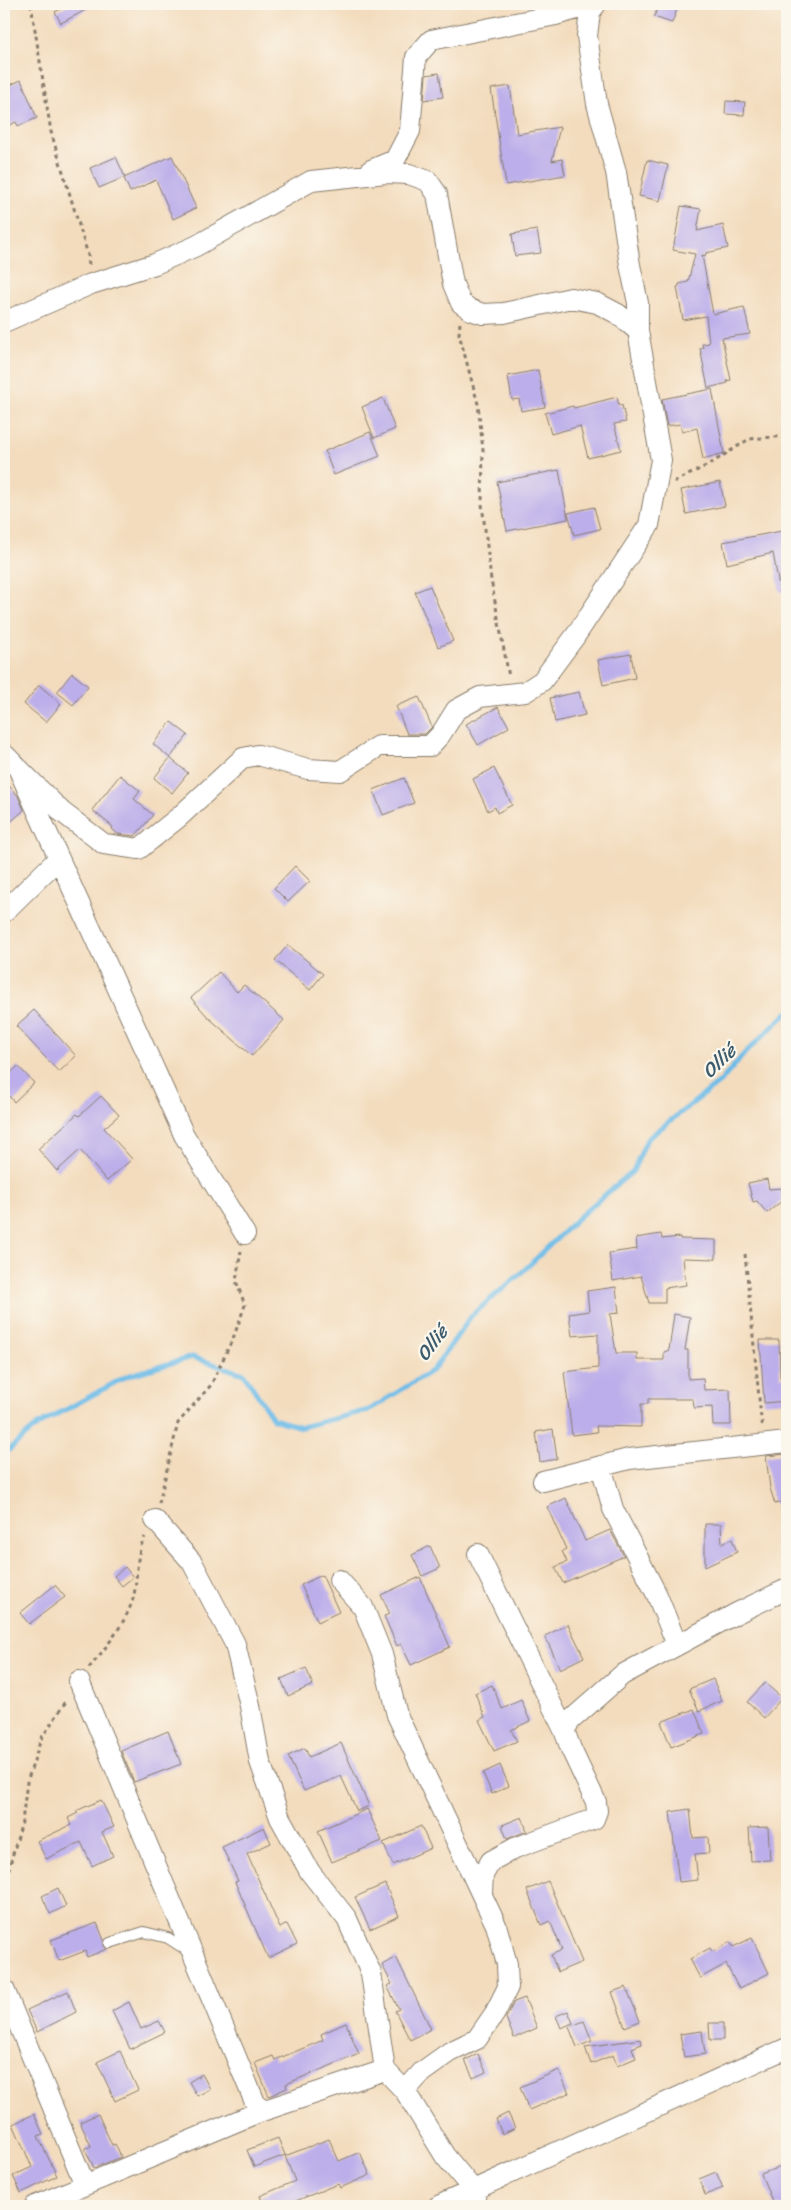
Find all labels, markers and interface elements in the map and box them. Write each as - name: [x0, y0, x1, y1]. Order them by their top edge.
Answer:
- water label: Ollié: [694, 1034, 747, 1086]
- water label: Ollié: [407, 1315, 459, 1368]

